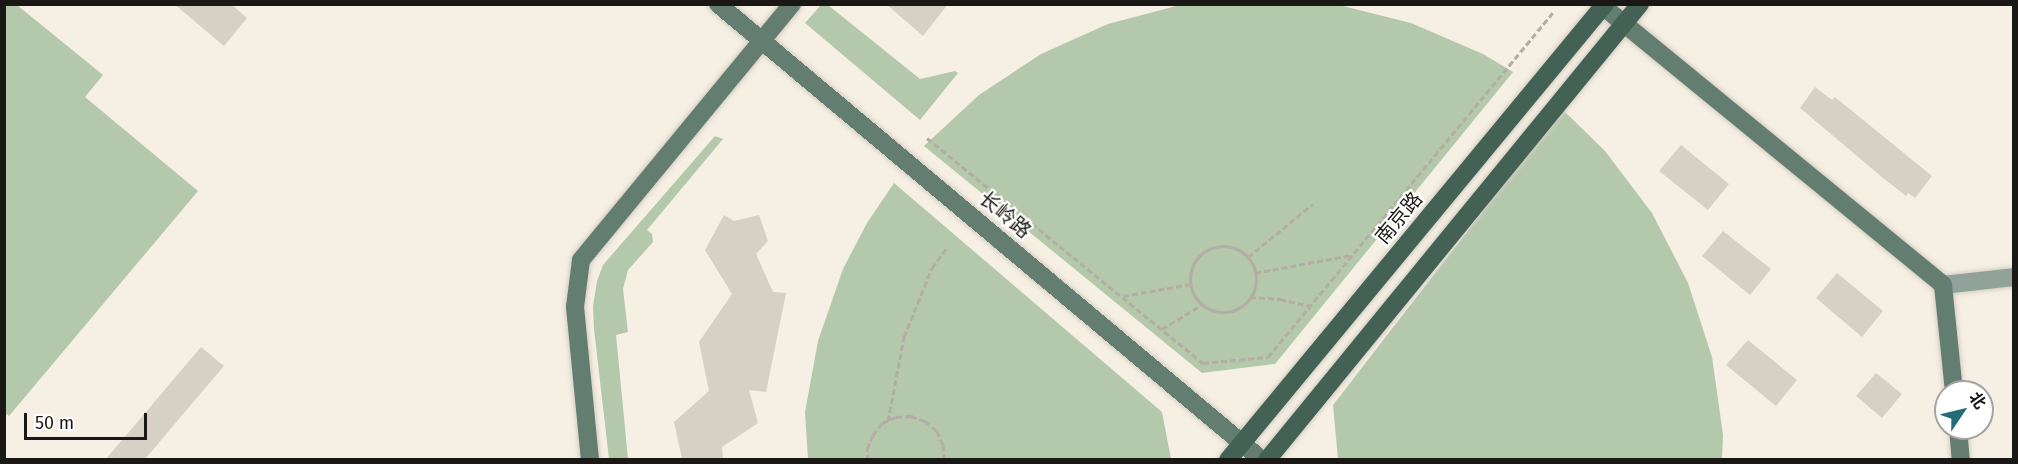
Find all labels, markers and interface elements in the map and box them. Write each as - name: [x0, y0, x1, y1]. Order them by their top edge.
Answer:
- street label: 长岭路: [974, 187, 1036, 243]
- street label: 南京路: [1371, 187, 1427, 249]
- north arrow: [1934, 380, 1994, 440]
- text: 北: [1965, 389, 1990, 413]
- scale bar: [27, 401, 150, 439]
- text: 50 m: [35, 412, 74, 434]

